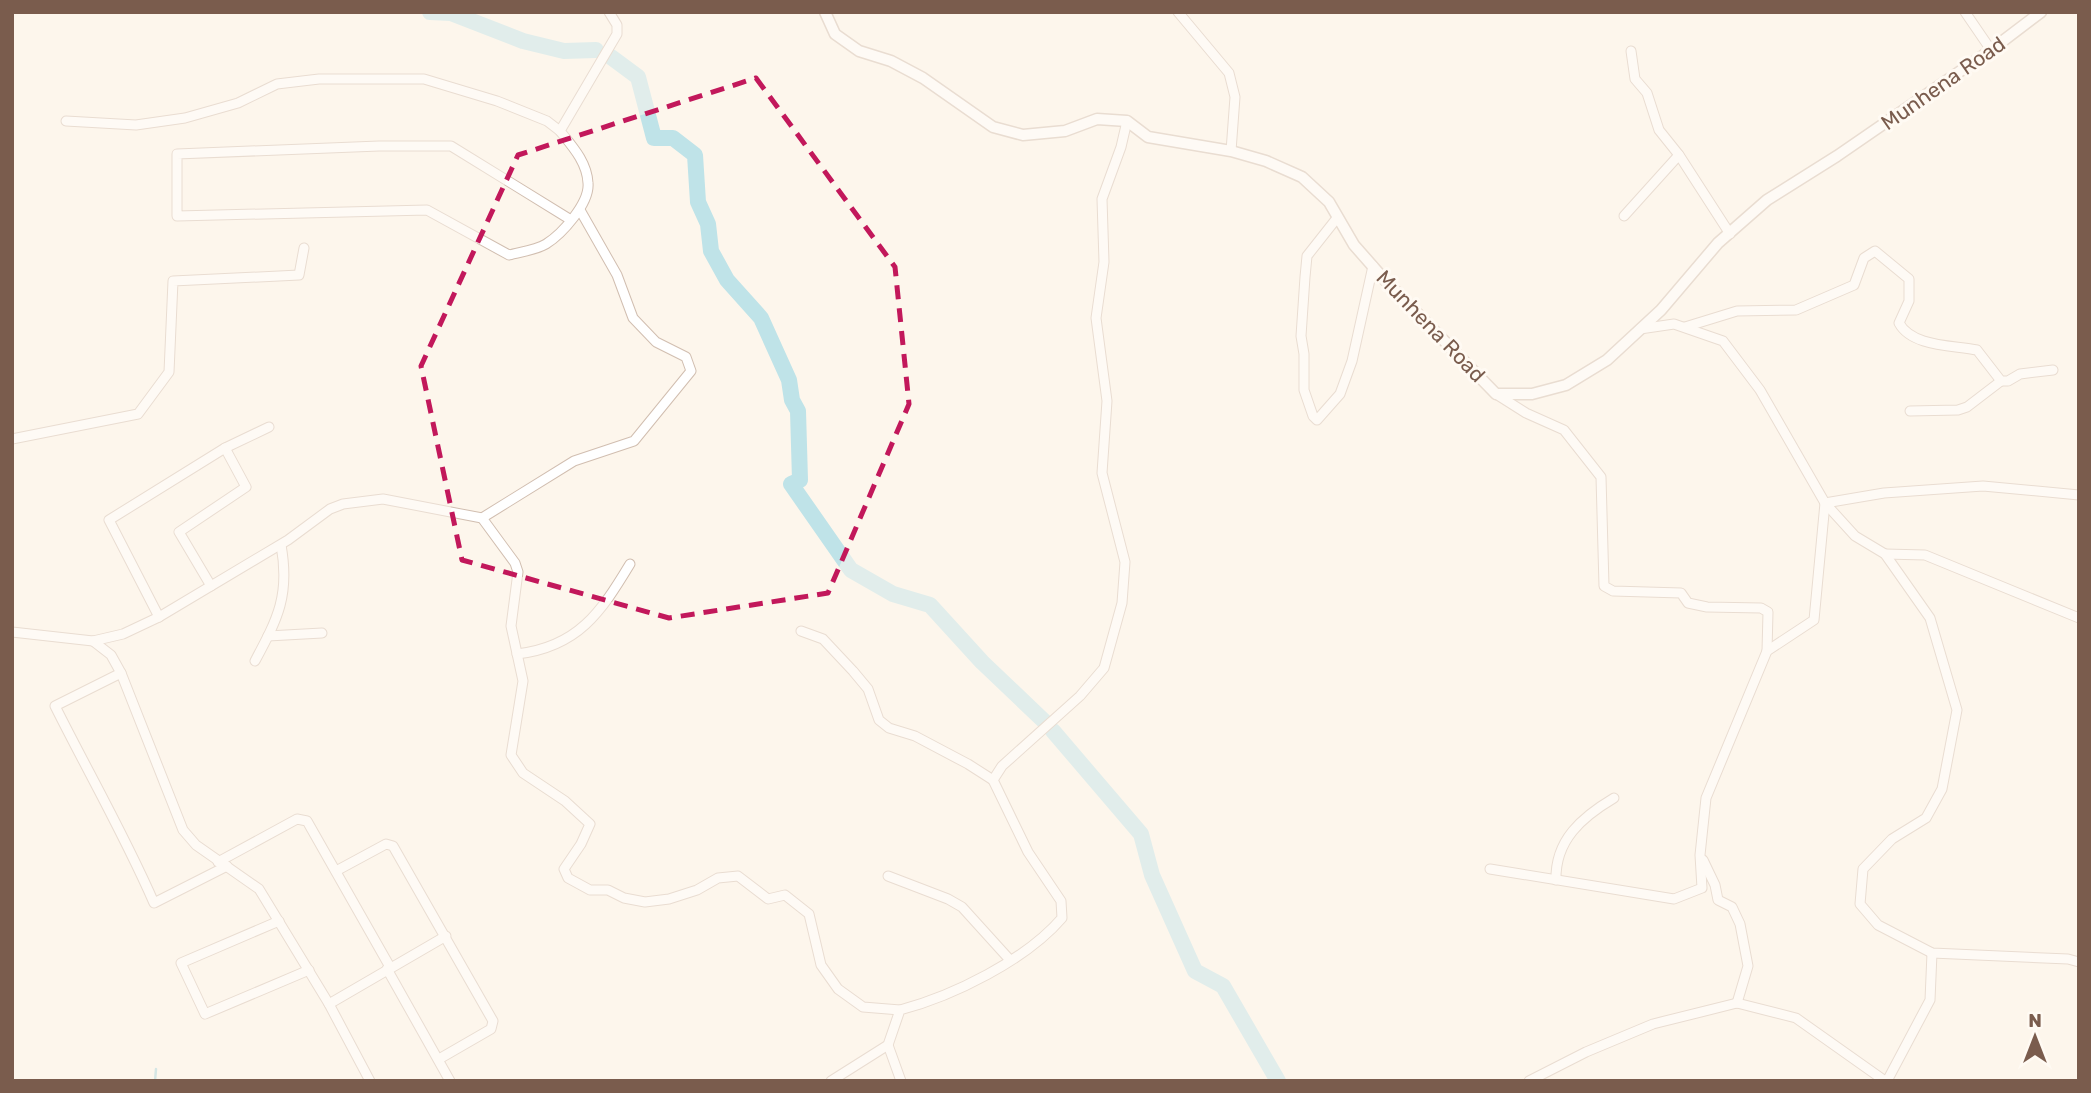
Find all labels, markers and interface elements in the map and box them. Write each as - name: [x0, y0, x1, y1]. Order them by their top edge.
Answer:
- street label: Munhena Road: [1876, 31, 2010, 135]
- street label: Munhena Road: [1371, 265, 1491, 387]
- north arrow: [2000, 1002, 2070, 1072]
- text: N: [2028, 1009, 2042, 1032]

